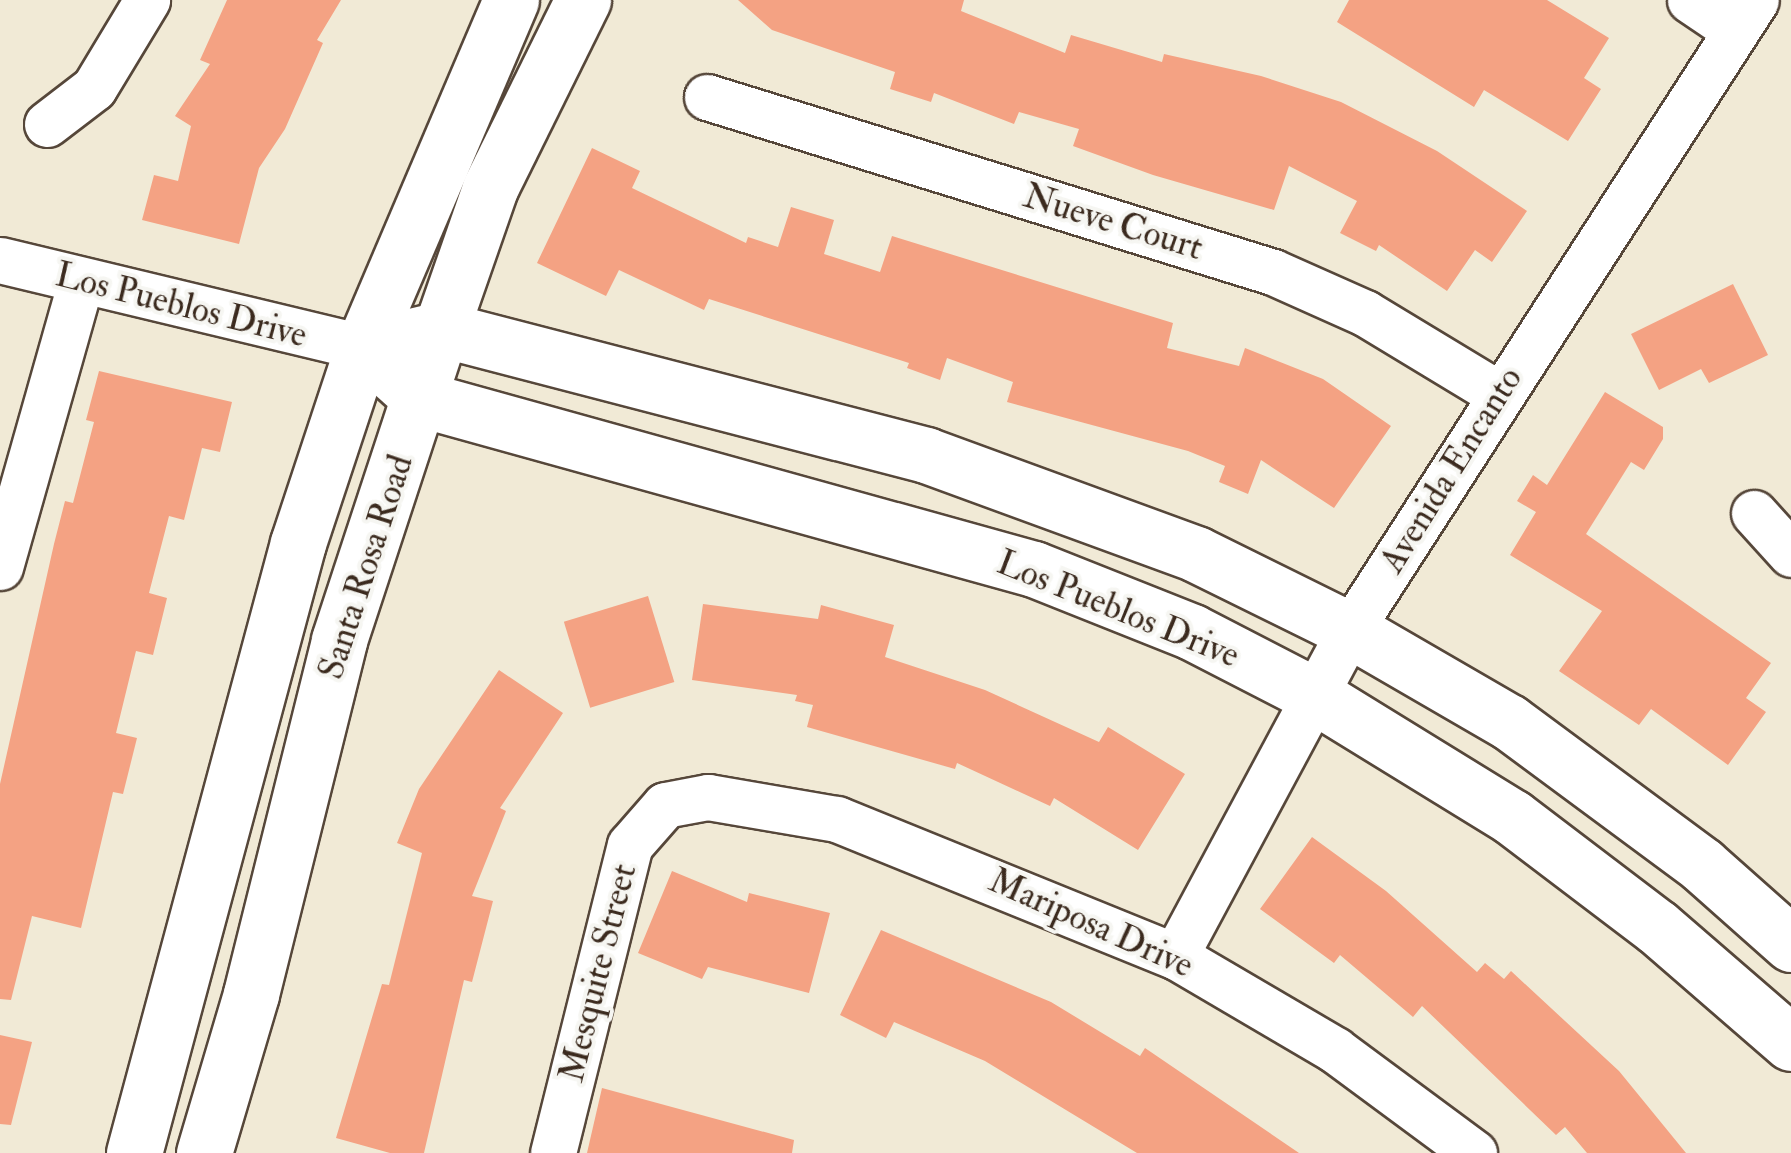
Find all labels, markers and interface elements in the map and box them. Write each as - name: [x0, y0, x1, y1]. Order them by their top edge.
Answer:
- street label: Nueve Court: [1018, 175, 1208, 269]
- street label: Los Pueblos Drive: [51, 254, 311, 356]
- street label: Avenida Encanto: [1371, 359, 1531, 581]
- street label: Santa Rosa Road: [310, 450, 422, 684]
- street label: Los Pueblos Drive: [991, 541, 1245, 677]
- street label: Mariposa Drive: [983, 859, 1199, 987]
- street label: Mesquite Street: [551, 860, 645, 1086]

